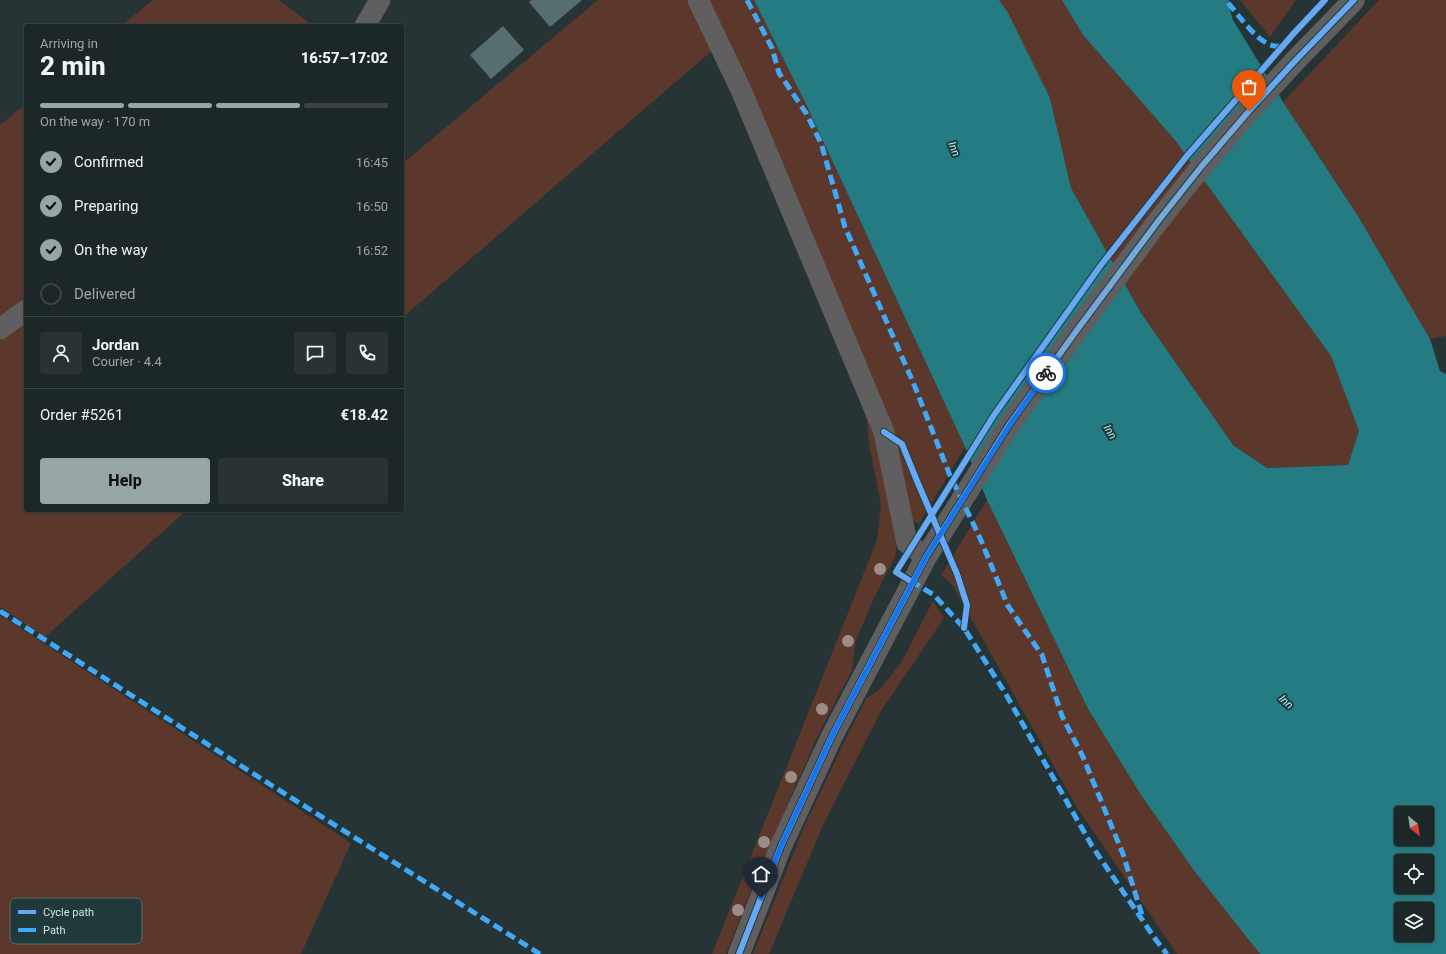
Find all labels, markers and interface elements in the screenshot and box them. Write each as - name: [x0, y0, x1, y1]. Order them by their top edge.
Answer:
- text: Arriving in: [40, 36, 98, 51]
- text: 16:57–17:02: [301, 49, 388, 67]
- text: 2 min: [40, 51, 106, 81]
- pin: [1232, 70, 1266, 111]
- icon: bag: [1238, 76, 1260, 98]
- text: On the way · 170 m: [40, 114, 150, 129]
- water label: Inn: [945, 140, 963, 158]
- icon: check: [40, 151, 62, 173]
- text: Confirmed: [74, 153, 144, 171]
- text: 16:45: [356, 155, 388, 170]
- icon: check: [40, 195, 62, 217]
- text: Preparing: [74, 197, 138, 215]
- text: 16:50: [356, 199, 388, 214]
- icon: check: [40, 239, 62, 261]
- text: On the way: [74, 241, 148, 259]
- text: 16:52: [356, 243, 388, 258]
- text: Delivered: [74, 285, 136, 303]
- button: person: [40, 332, 82, 374]
- button: chat: [294, 332, 336, 374]
- button: phone: [346, 332, 388, 374]
- text: Jordan: [92, 336, 139, 354]
- courier: [1026, 353, 1066, 393]
- text: Courier · 4.4: [92, 354, 162, 369]
- icon: bike: [1035, 362, 1057, 384]
- text: Order #5261: [40, 406, 123, 424]
- text: €18.42: [341, 406, 388, 424]
- water label: Inn: [1101, 422, 1119, 442]
- button: Help: [40, 458, 210, 504]
- button: Share: [218, 458, 388, 504]
- water label: Inn: [1276, 692, 1296, 712]
- north arrow: [1394, 806, 1434, 846]
- map controls: [1394, 806, 1434, 942]
- button: locate: [1394, 854, 1434, 894]
- pin: [744, 857, 778, 898]
- icon: home: [750, 863, 772, 885]
- legend: [10, 898, 142, 944]
- button: layers: [1394, 902, 1434, 942]
- text: Cycle path: [43, 906, 94, 919]
- text: Path: [43, 924, 66, 937]

